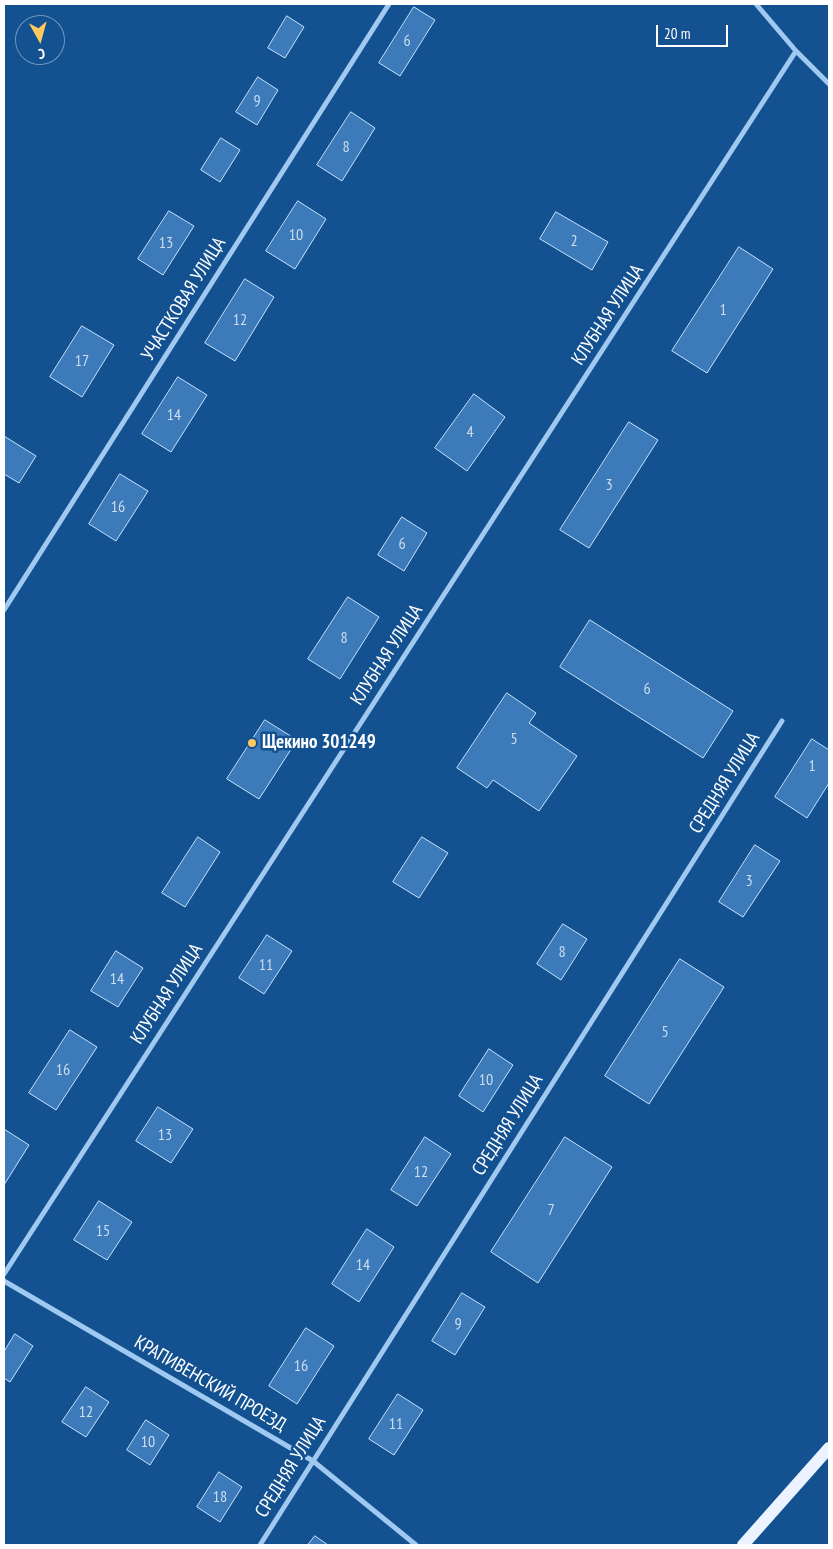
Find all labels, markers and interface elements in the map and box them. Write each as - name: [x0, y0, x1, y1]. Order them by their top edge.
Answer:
- north arrow: [15, 15, 65, 65]
- scale bar: [658, 15, 730, 47]
- text: 20 m: [664, 24, 690, 43]
- house number: 6: [403, 31, 411, 51]
- text: С: [37, 45, 46, 63]
- house number: 9: [253, 91, 261, 111]
- house number: 8: [342, 137, 350, 157]
- house number: 10: [289, 225, 303, 245]
- house number: 2: [570, 231, 578, 251]
- street label: УЧАСТКОВАЯ УЛИЦА: [137, 233, 231, 365]
- house number: 13: [159, 233, 173, 253]
- street label: КЛУБНАЯ УЛИЦА: [567, 260, 649, 370]
- house number: 1: [719, 300, 727, 320]
- house number: 12: [233, 310, 247, 330]
- house number: 17: [75, 351, 89, 371]
- house number: 14: [167, 405, 181, 425]
- house number: 4: [466, 422, 474, 442]
- house number: 3: [605, 475, 613, 495]
- house number: 16: [111, 497, 125, 517]
- house number: 6: [398, 534, 406, 554]
- street label: КЛУБНАЯ УЛИЦА: [346, 600, 428, 710]
- house number: 8: [340, 628, 348, 648]
- house number: 6: [643, 679, 651, 699]
- street label: СРЕДНЯЯ УЛИЦА: [685, 728, 765, 838]
- house number: 5: [510, 729, 518, 749]
- place label: Щекино 301249: [262, 732, 376, 754]
- marker: Щекино 301249: [246, 737, 258, 749]
- house number: 1: [808, 756, 816, 776]
- house number: 3: [745, 871, 753, 891]
- street label: КЛУБНАЯ УЛИЦА: [126, 939, 208, 1049]
- house number: 8: [558, 942, 566, 962]
- house number: 11: [259, 955, 273, 975]
- house number: 14: [110, 969, 124, 989]
- house number: 5: [661, 1022, 669, 1042]
- house number: 16: [56, 1060, 70, 1080]
- street label: СРЕДНЯЯ УЛИЦА: [468, 1070, 548, 1180]
- house number: 10: [479, 1070, 493, 1090]
- house number: 13: [158, 1125, 172, 1145]
- house number: 12: [414, 1162, 428, 1182]
- house number: 7: [547, 1200, 555, 1220]
- house number: 15: [96, 1221, 110, 1241]
- house number: 14: [356, 1255, 370, 1275]
- house number: 9: [454, 1314, 462, 1334]
- street label: КРАПИВЕНСКИЙ ПРОЕЗД: [130, 1331, 290, 1437]
- house number: 16: [294, 1356, 308, 1376]
- house number: 12: [79, 1402, 93, 1422]
- street label: СРЕДНЯЯ УЛИЦА: [251, 1412, 331, 1522]
- house number: 11: [389, 1414, 403, 1434]
- house number: 10: [141, 1432, 155, 1452]
- house number: 18: [213, 1487, 227, 1507]

